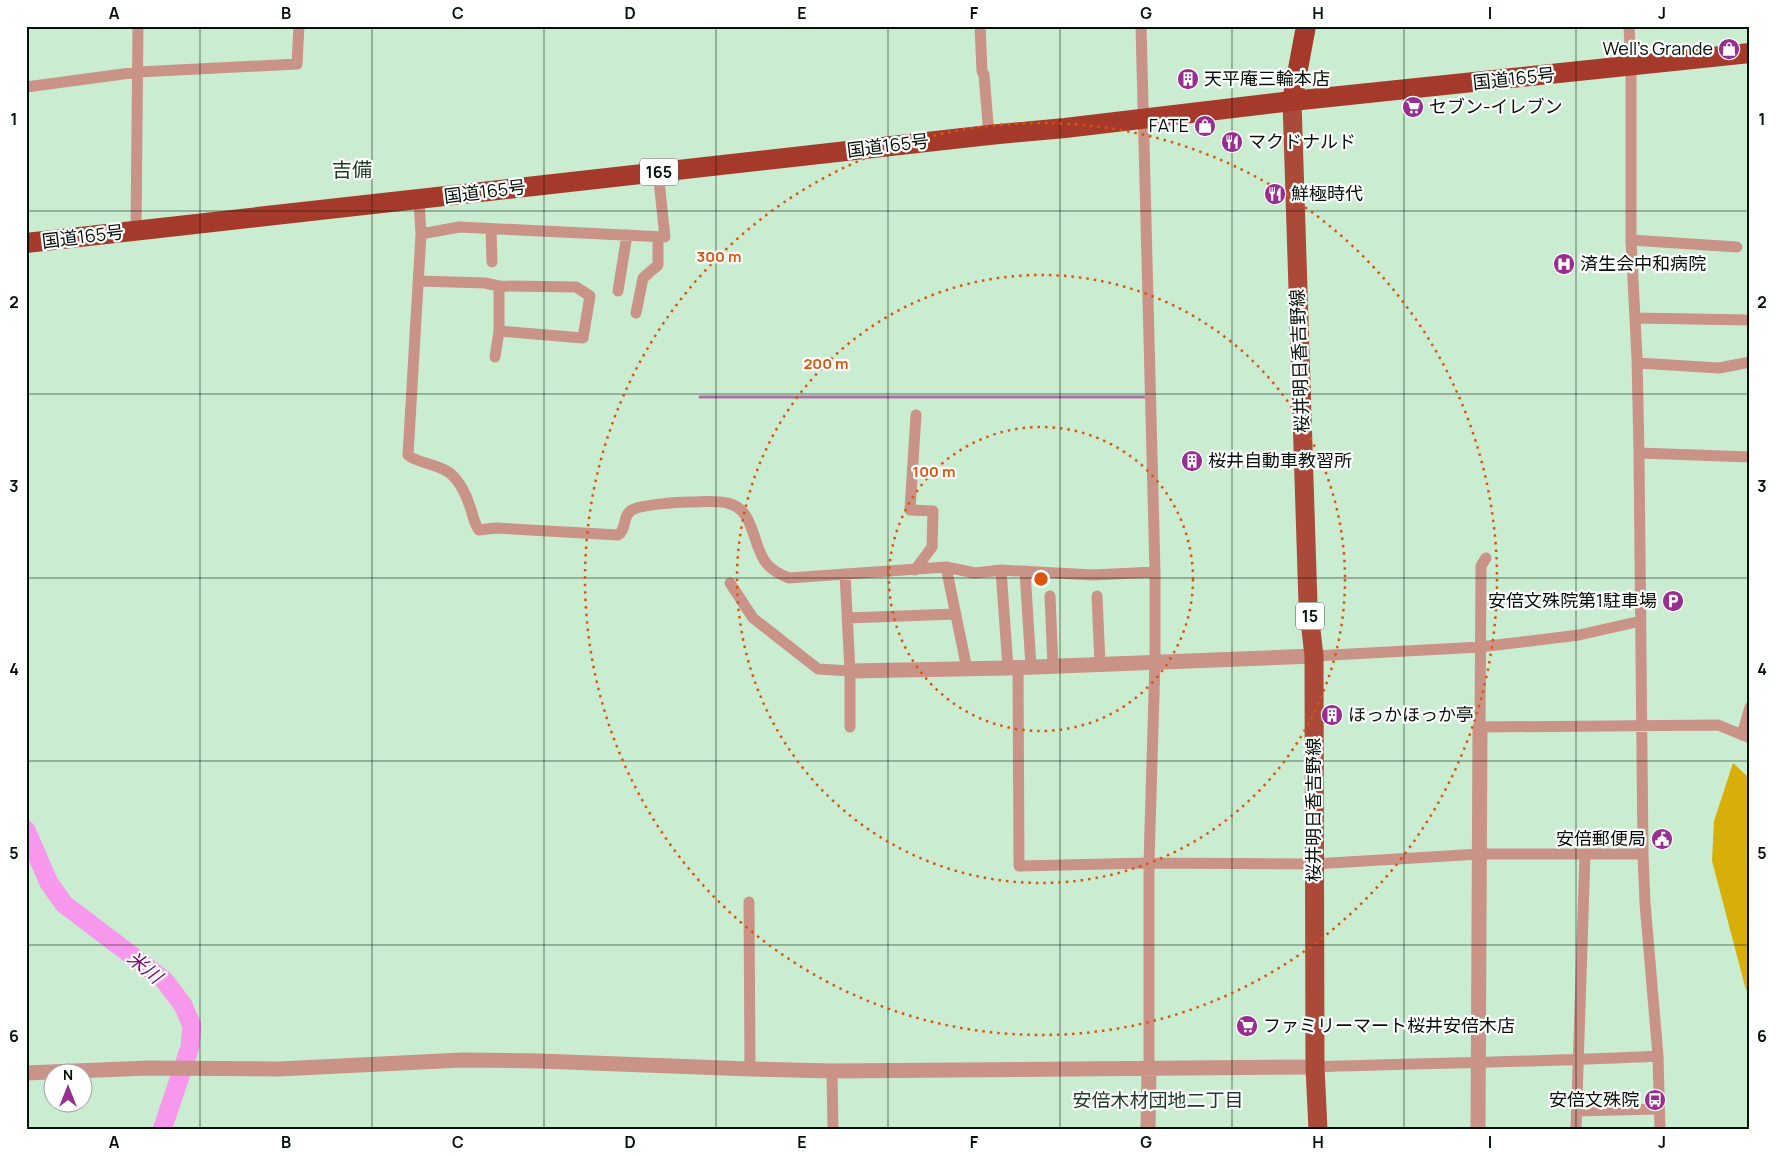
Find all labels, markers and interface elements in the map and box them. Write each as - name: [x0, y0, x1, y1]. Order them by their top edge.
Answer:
- text: A: [109, 2, 120, 24]
- text: B: [281, 2, 291, 24]
- text: C: [452, 2, 464, 24]
- text: D: [624, 2, 636, 24]
- text: E: [797, 2, 807, 24]
- text: F: [970, 2, 979, 24]
- text: G: [1140, 2, 1152, 24]
- text: H: [1312, 2, 1324, 24]
- text: I: [1488, 2, 1492, 24]
- text: J: [1658, 2, 1666, 24]
- place label: Well's Grande: [1603, 36, 1713, 60]
- shop icon: Well's Grande: [1717, 37, 1741, 61]
- street label: 国道165号: [1472, 62, 1556, 94]
- place label: 天平庵三輪本店: [1204, 66, 1330, 90]
- building icon: 天平庵三輪本店: [1176, 67, 1200, 91]
- place label: セブン-イレブン: [1429, 94, 1563, 118]
- supermarket icon: セブン-イレブン: [1401, 95, 1425, 119]
- text: 1: [10, 108, 18, 130]
- text: 1: [1758, 108, 1766, 130]
- place label: FATE: [1149, 113, 1189, 137]
- shop icon: FATE: [1193, 114, 1217, 138]
- street label: 国道165号: [845, 128, 930, 162]
- place label: マクドナルド: [1248, 129, 1356, 153]
- restaurant icon: マクドナルド: [1220, 130, 1244, 154]
- district label: 吉備: [332, 156, 372, 183]
- road number: 165: [640, 158, 678, 186]
- street label: 国道165号: [442, 174, 527, 208]
- place label: 鮮極時代: [1291, 181, 1363, 205]
- restaurant icon: 鮮極時代: [1263, 182, 1287, 206]
- street label: 国道165号: [40, 219, 125, 253]
- text: 300 m: [697, 246, 741, 267]
- place label: 済生会中和病院: [1580, 251, 1706, 275]
- hospital icon: 済生会中和病院: [1552, 252, 1576, 276]
- street label: 桜井明日香吉野線: [1284, 289, 1314, 433]
- text: 2: [9, 291, 19, 313]
- text: 2: [1757, 291, 1767, 313]
- text: 200 m: [803, 353, 849, 374]
- place label: 桜井自動車教習所: [1208, 448, 1352, 472]
- building icon: 桜井自動車教習所: [1180, 449, 1204, 473]
- text: 100 m: [913, 461, 955, 482]
- text: 3: [9, 475, 19, 497]
- text: 3: [1757, 475, 1767, 497]
- centre of rings: [1032, 570, 1050, 588]
- place label: 安倍文殊院第1駐車場: [1488, 588, 1657, 612]
- parking icon: 安倍文殊院第1駐車場: [1661, 589, 1685, 613]
- road number: 15: [1296, 602, 1324, 630]
- text: 4: [9, 658, 19, 680]
- text: 4: [1757, 658, 1767, 680]
- place label: ほっかほっか亭: [1348, 702, 1474, 726]
- building icon: ほっかほっか亭: [1320, 703, 1344, 727]
- street label: 桜井明日香吉野線: [1301, 738, 1325, 882]
- place label: 安倍郵便局: [1556, 826, 1646, 850]
- public building icon: 安倍郵便局: [1650, 827, 1674, 851]
- text: 5: [9, 842, 19, 864]
- text: 5: [1757, 842, 1767, 864]
- water label: 米川: [122, 945, 169, 990]
- place label: ファミリーマート桜井安倍木店: [1263, 1013, 1515, 1037]
- supermarket icon: ファミリーマート桜井安倍木店: [1235, 1014, 1259, 1038]
- text: 6: [9, 1025, 19, 1047]
- text: 6: [1757, 1025, 1767, 1047]
- north arrow: [42, 1064, 92, 1114]
- text: N: [63, 1065, 73, 1084]
- district label: 安倍木材団地二丁目: [1072, 1087, 1244, 1113]
- place label: 安倍文殊院: [1549, 1087, 1639, 1111]
- bus stop icon: 安倍文殊院: [1643, 1088, 1667, 1112]
- text: A: [109, 1131, 120, 1153]
- text: B: [281, 1131, 291, 1153]
- text: C: [452, 1131, 464, 1153]
- text: D: [624, 1131, 636, 1153]
- text: E: [797, 1131, 807, 1153]
- text: F: [970, 1131, 979, 1153]
- text: G: [1140, 1131, 1152, 1153]
- text: H: [1312, 1131, 1324, 1153]
- text: I: [1488, 1131, 1492, 1153]
- text: J: [1658, 1131, 1666, 1153]

